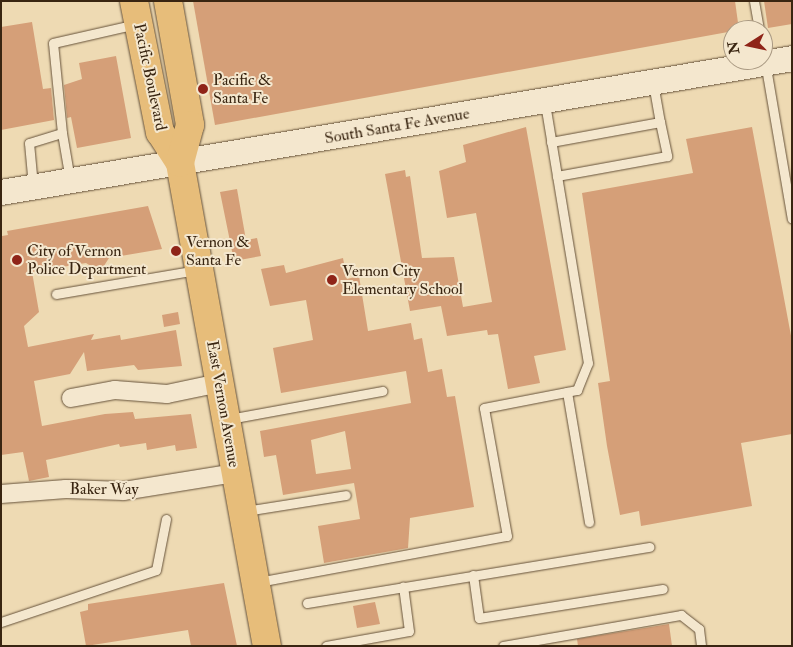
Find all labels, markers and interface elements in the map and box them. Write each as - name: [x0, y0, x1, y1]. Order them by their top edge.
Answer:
- north arrow: [723, 20, 773, 70]
- street label: Pacific Boulevard: [129, 22, 171, 132]
- text: N: [724, 40, 743, 55]
- place label: Pacific & Santa Fe: [213, 70, 271, 108]
- marker: Pacific & Santa Fe: [197, 83, 209, 95]
- street label: South Santa Fe Avenue: [323, 104, 471, 148]
- place label: Vernon & Santa Fe: [186, 232, 250, 270]
- place label: City of Vernon Police Department: [27, 241, 146, 279]
- marker: Vernon & Santa Fe: [170, 245, 182, 257]
- marker: City of Vernon Police Department: [11, 254, 23, 266]
- place label: Vernon City Elementary School: [342, 261, 463, 299]
- marker: Vernon City Elementary School: [326, 274, 338, 286]
- street label: East Vernon Avenue: [202, 339, 244, 469]
- street label: Baker Way: [70, 479, 138, 499]

